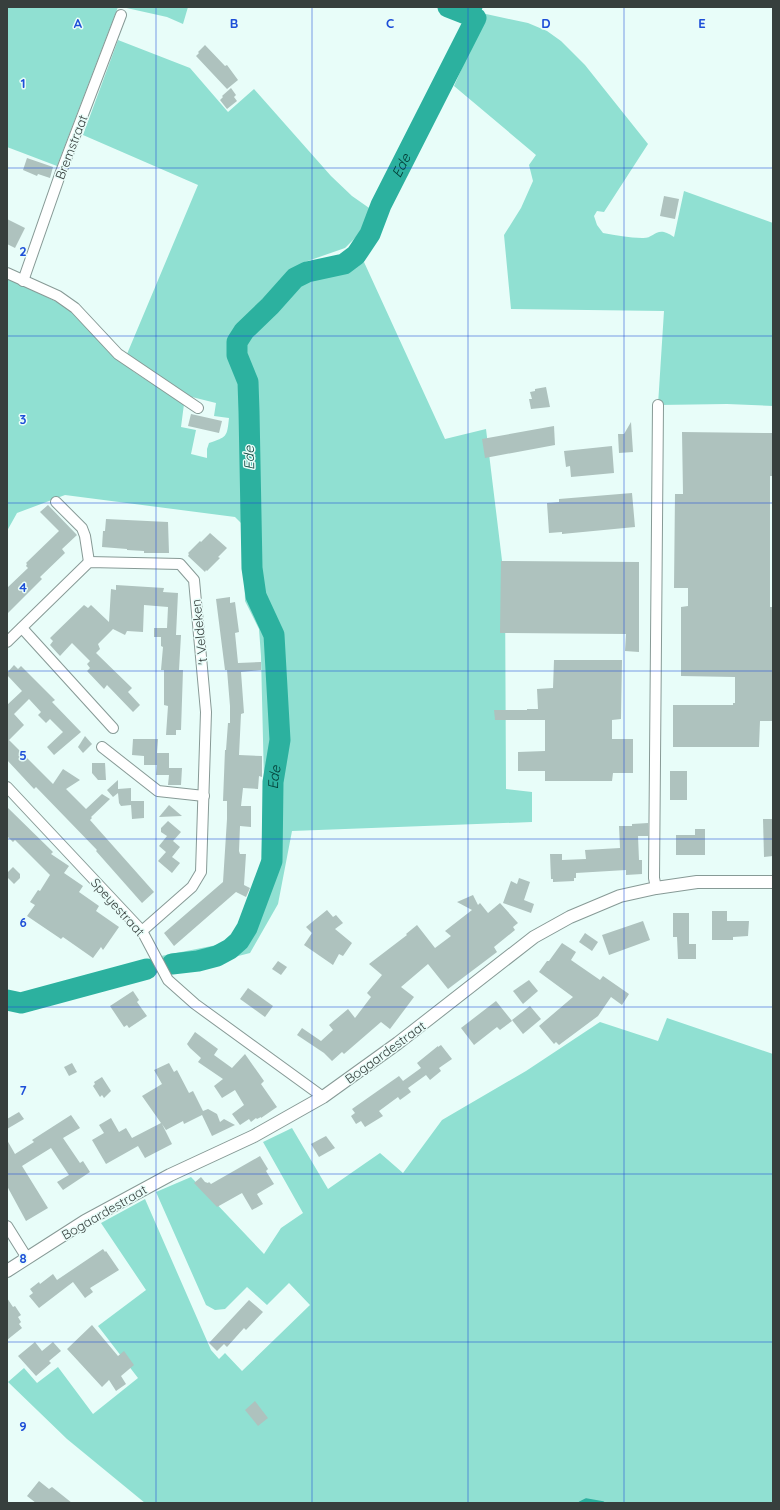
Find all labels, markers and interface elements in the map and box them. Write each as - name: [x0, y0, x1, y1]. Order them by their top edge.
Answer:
- text: A: [74, 15, 83, 31]
- text: B: [230, 15, 238, 31]
- text: C: [386, 15, 394, 31]
- text: D: [541, 15, 551, 31]
- text: E: [698, 15, 706, 31]
- text: 1: [20, 75, 26, 91]
- street label: Bremstraat: [51, 112, 91, 182]
- water label: Ede: [388, 150, 415, 180]
- text: 2: [19, 243, 27, 259]
- text: 3: [20, 411, 27, 427]
- water label: Ede: [240, 445, 258, 470]
- text: 4: [19, 579, 27, 595]
- street label: 't Veldeken: [188, 598, 210, 666]
- text: 5: [19, 747, 27, 763]
- water label: Ede: [264, 763, 285, 790]
- street label: Speyestraat: [88, 875, 148, 939]
- text: 6: [19, 914, 27, 930]
- street label: Bogaardestraat: [342, 1017, 428, 1087]
- text: 7: [19, 1082, 27, 1098]
- street label: Bogaardestraat: [59, 1181, 149, 1243]
- text: 8: [19, 1250, 27, 1266]
- text: 9: [19, 1418, 27, 1434]

